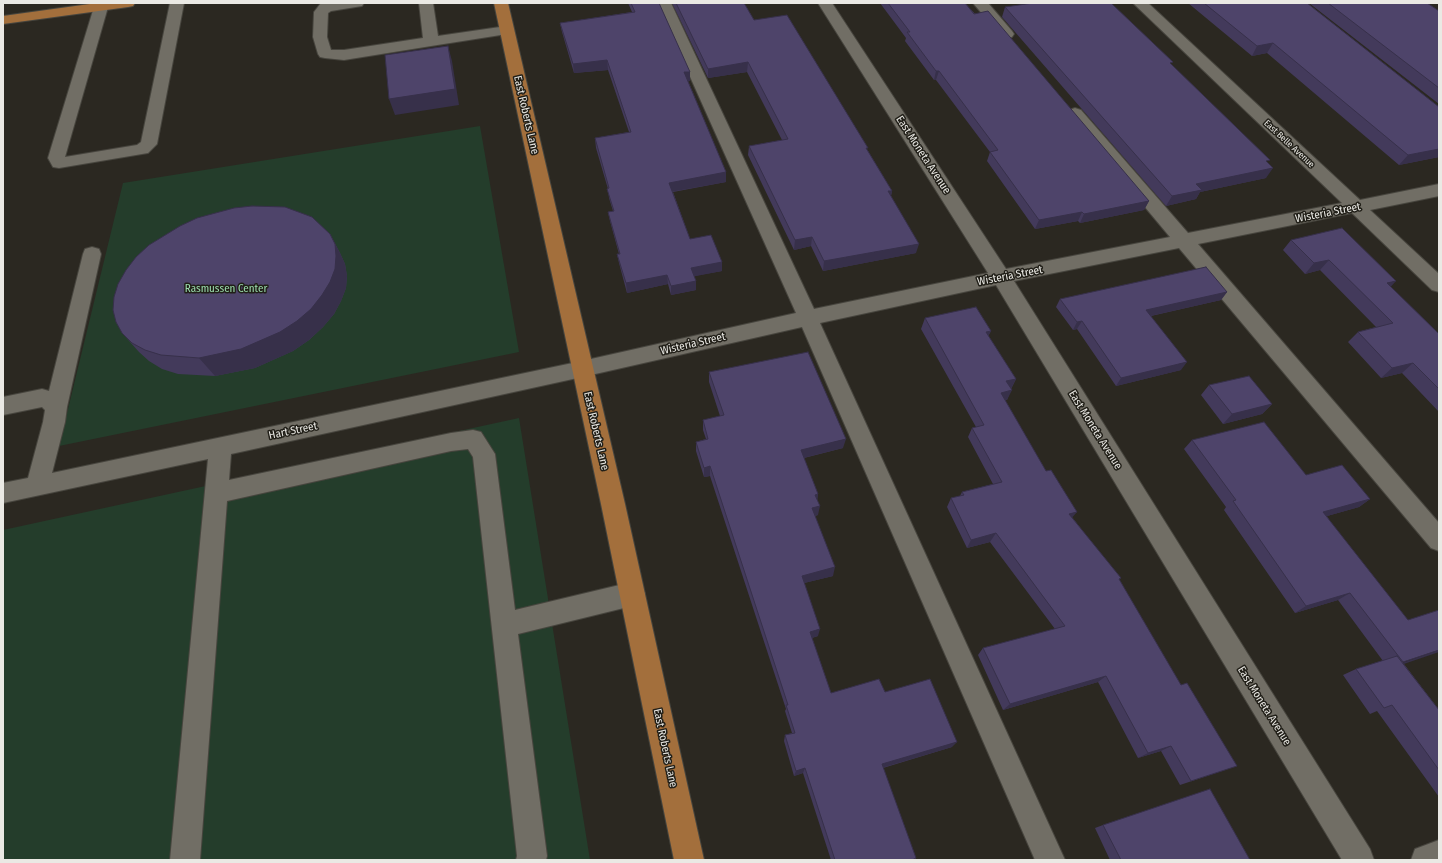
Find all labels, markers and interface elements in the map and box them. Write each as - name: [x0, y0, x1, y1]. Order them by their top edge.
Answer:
- street label: East Roberts Lane: [511, 74, 541, 156]
- street label: East Moneta Avenue: [893, 113, 953, 197]
- street label: East Belle Avenue: [1262, 118, 1316, 170]
- street label: Wisteria Street: [1294, 200, 1362, 226]
- street label: Wisteria Street: [976, 263, 1044, 289]
- park label: Rasmussen Center: [185, 282, 267, 296]
- street label: Wisteria Street: [659, 330, 727, 358]
- street label: East Moneta Avenue: [1065, 388, 1125, 472]
- street label: East Roberts Lane: [581, 390, 611, 472]
- street label: Hart Street: [268, 419, 318, 443]
- street label: East Moneta Avenue: [1234, 664, 1294, 748]
- street label: East Roberts Lane: [650, 707, 680, 789]

